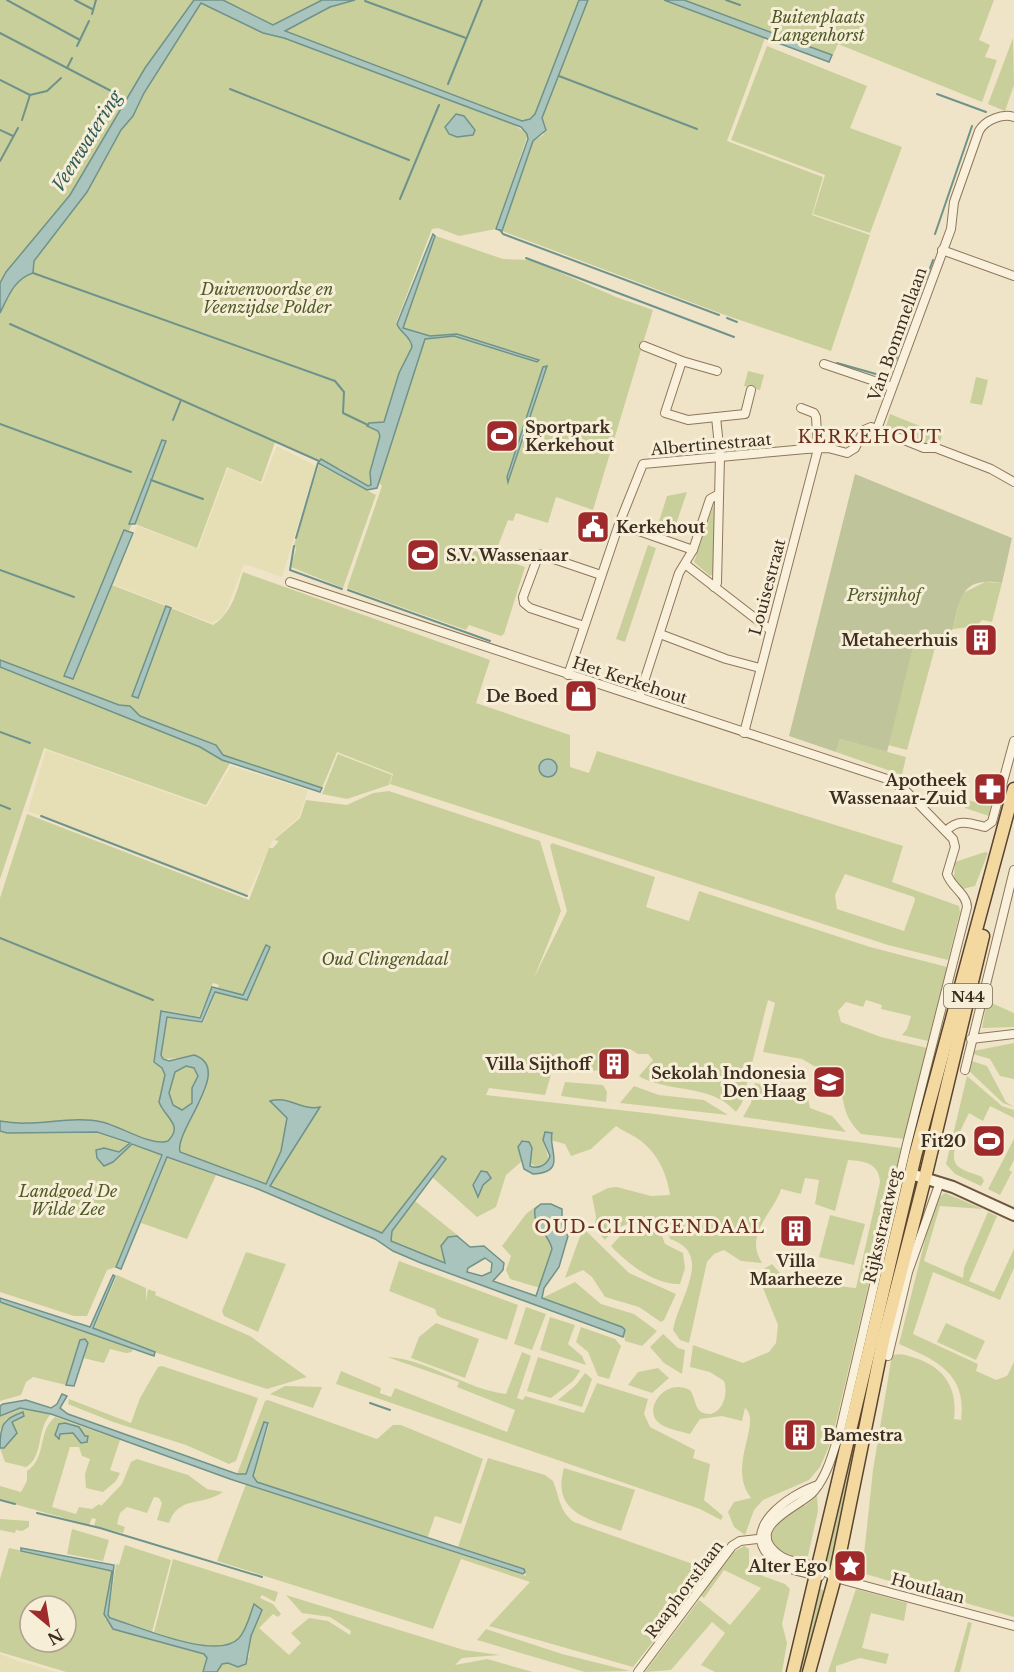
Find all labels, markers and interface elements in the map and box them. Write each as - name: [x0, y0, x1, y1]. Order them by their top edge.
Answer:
- park label: Buitenplaats Langenhorst: [770, 7, 865, 45]
- water label: Veenwatering: [47, 86, 127, 195]
- street label: Van Bommellaan: [863, 264, 930, 405]
- park label: Duivenvoordse en Veenzijdse Polder: [200, 279, 333, 317]
- place label: Sportpark Kerkehout: [525, 417, 615, 455]
- sports icon: Sportpark Kerkehout: [484, 418, 520, 454]
- district label: KERKEHOUT: [797, 426, 943, 448]
- street label: Albertinestraat: [649, 429, 772, 459]
- public building icon: Kerkehout: [575, 509, 611, 545]
- place label: Kerkehout: [616, 517, 706, 537]
- street label: Louisestraat: [744, 536, 790, 638]
- sports icon: S.V. Wassenaar: [405, 537, 441, 573]
- place label: S.V. Wassenaar: [446, 545, 568, 565]
- park label: Persijnhof: [846, 585, 925, 605]
- building icon: Metaheerhuis: [963, 622, 999, 658]
- place label: Metaheerhuis: [841, 630, 958, 650]
- street label: Het Kerkehout: [570, 652, 690, 708]
- shop icon: De Boed: [563, 678, 599, 714]
- place label: De Boed: [486, 686, 558, 706]
- place label: Apotheek Wassenaar-Zuid: [828, 770, 967, 808]
- pharmacy icon: Apotheek Wassenaar-Zuid: [972, 771, 1008, 807]
- park label: Oud Clingendaal: [321, 949, 450, 969]
- road number: N44: [944, 984, 992, 1008]
- building icon: Villa Sijthoff: [596, 1046, 632, 1082]
- place label: Villa Sijthoff: [485, 1054, 594, 1074]
- place label: Sekolah Indonesia Den Haag: [651, 1063, 807, 1101]
- school or university icon: Sekolah Indonesia Den Haag: [811, 1064, 847, 1100]
- sports icon: Fit20: [971, 1123, 1007, 1159]
- place label: Fit20: [921, 1131, 966, 1151]
- street label: Rijksstraatweg: [859, 1166, 905, 1285]
- park label: Landgoed De Wilde Zee: [18, 1181, 118, 1219]
- building icon: Villa Maarheeze: [778, 1213, 814, 1249]
- district label: OUD-CLINGENDAAL: [534, 1216, 766, 1238]
- place label: Villa Maarheeze: [749, 1251, 843, 1289]
- building icon: Bamestra: [782, 1417, 818, 1453]
- place label: Bamestra: [823, 1425, 903, 1445]
- street label: Raaphorstlaan: [641, 1536, 727, 1642]
- place icon: Alter Ego: [832, 1548, 868, 1584]
- place label: Alter Ego: [748, 1556, 827, 1576]
- street label: Houtlaan: [889, 1569, 967, 1607]
- north arrow: [18, 1594, 78, 1654]
- text: N: [44, 1625, 67, 1649]

